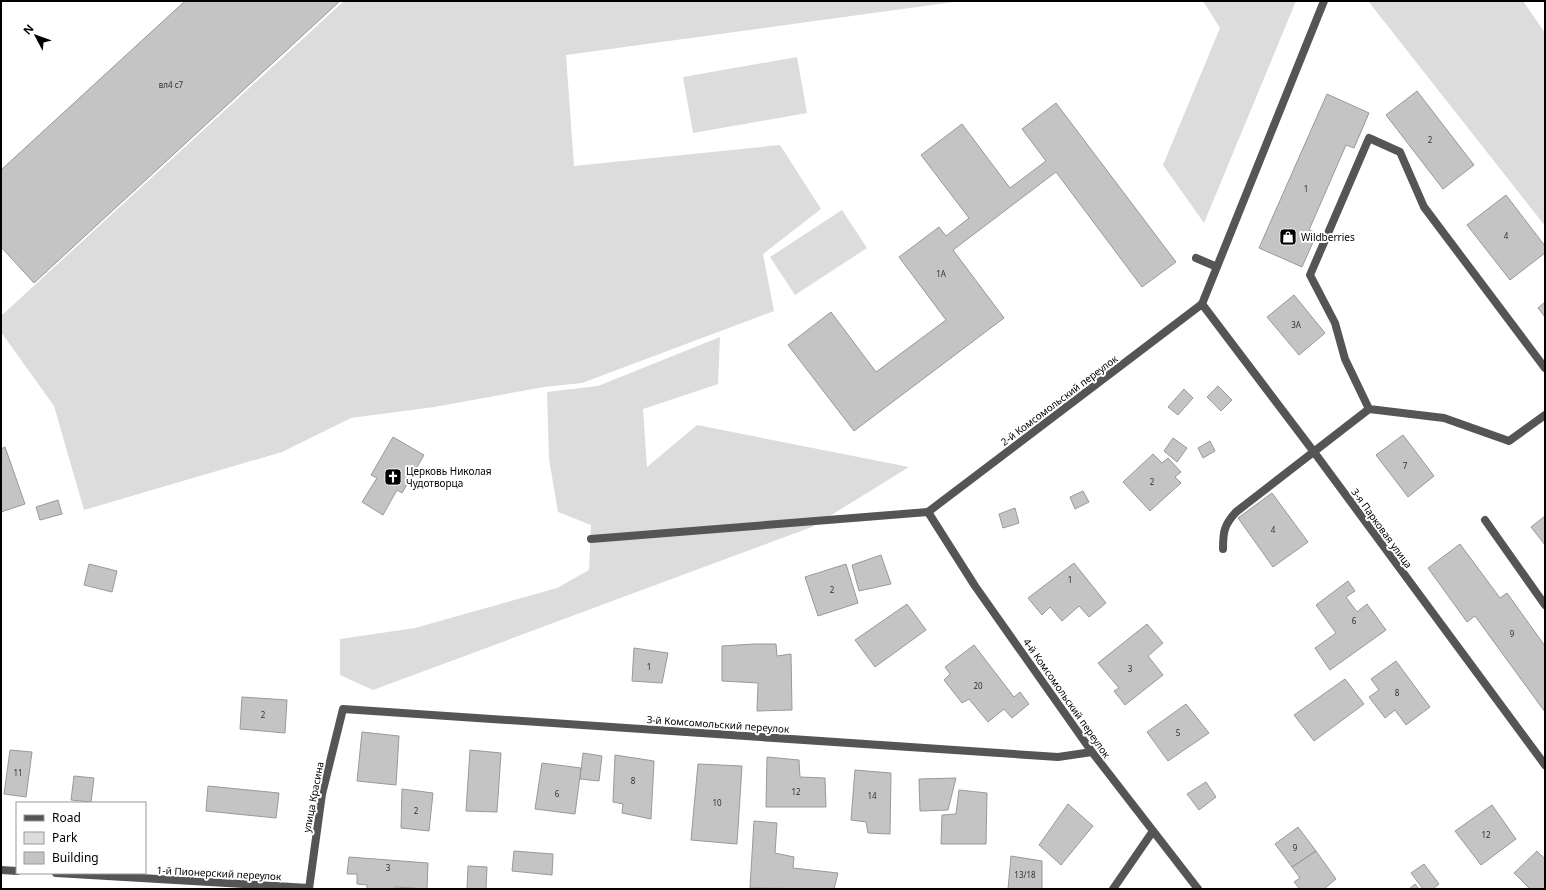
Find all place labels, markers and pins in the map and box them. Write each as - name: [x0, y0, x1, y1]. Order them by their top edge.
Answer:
- shop icon: Wildberries: [1278, 227, 1298, 247]
- place label: Wildberries: [1301, 230, 1355, 244]
- place label: Церковь Николая Чудотворца: [406, 464, 492, 490]
- church icon: Церковь Николая Чудотворца: [383, 467, 403, 487]

